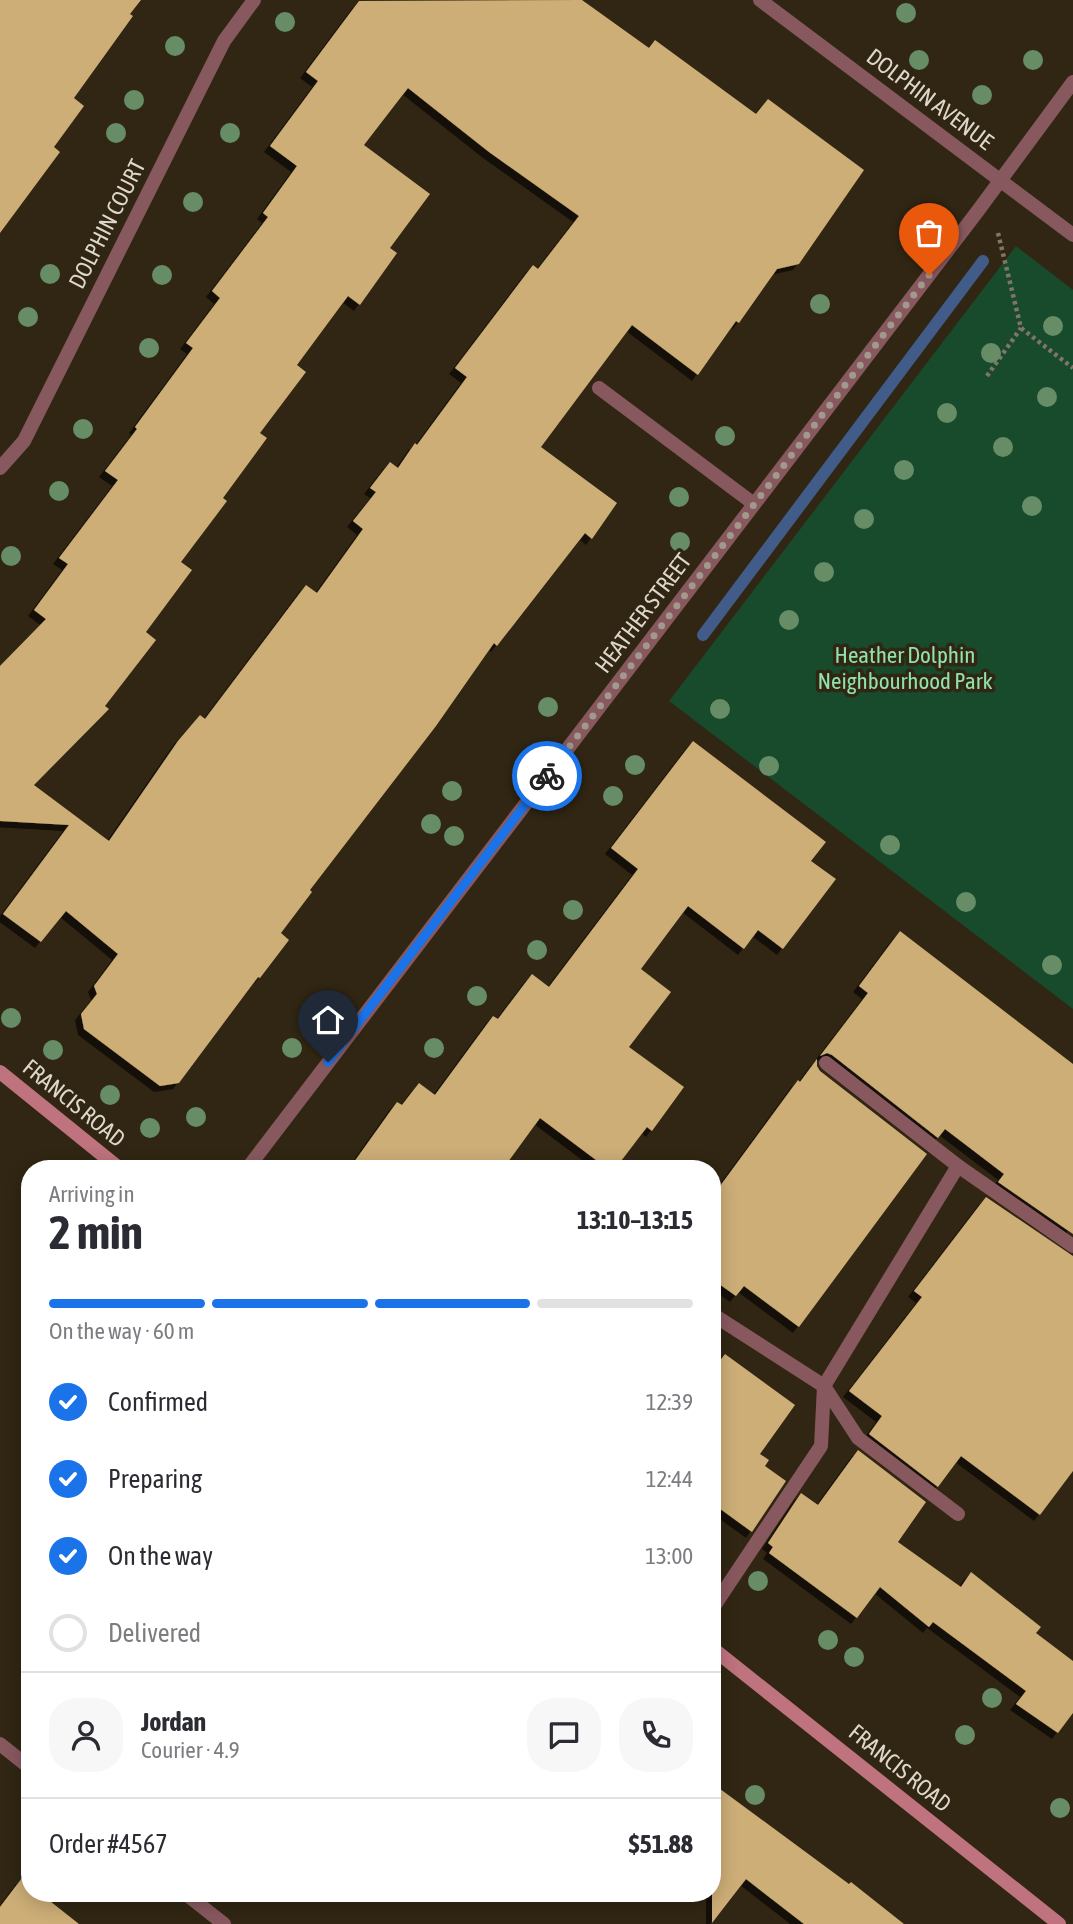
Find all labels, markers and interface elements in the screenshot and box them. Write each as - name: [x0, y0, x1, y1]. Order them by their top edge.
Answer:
- street label: DOLPHIN AVENUE: [862, 43, 998, 155]
- street label: DOLPHIN COURT: [63, 155, 151, 293]
- pin: [899, 203, 959, 275]
- icon: bag: [910, 214, 948, 252]
- street label: HEATHER STREET: [590, 548, 696, 678]
- park label: Heather Dolphin Neighbourhood Park: [817, 642, 993, 694]
- courier: [512, 741, 582, 811]
- icon: bike: [528, 757, 566, 795]
- pin: [298, 990, 358, 1062]
- icon: home: [309, 1001, 347, 1039]
- street label: FRANCIS ROAD: [18, 1054, 130, 1152]
- text: Arriving in: [49, 1181, 135, 1207]
- text: 13:10–13:15: [577, 1205, 693, 1235]
- text: 2 min: [49, 1206, 143, 1259]
- text: On the way · 60 m: [49, 1318, 194, 1344]
- icon: check: [49, 1383, 87, 1421]
- text: Confirmed: [108, 1387, 208, 1417]
- text: 12:39: [646, 1389, 693, 1415]
- icon: check: [49, 1460, 87, 1498]
- text: Preparing: [108, 1464, 202, 1494]
- text: 12:44: [646, 1466, 693, 1492]
- icon: check: [49, 1537, 87, 1575]
- text: On the way: [108, 1541, 213, 1571]
- text: 13:00: [645, 1543, 693, 1569]
- text: Delivered: [108, 1618, 201, 1648]
- button: person: [49, 1698, 123, 1772]
- button: chat: [527, 1698, 601, 1772]
- button: phone: [619, 1698, 693, 1772]
- text: Jordan: [141, 1707, 206, 1737]
- street label: FRANCIS ROAD: [844, 1719, 956, 1817]
- text: Courier · 4.9: [141, 1737, 240, 1763]
- text: Order #4567: [49, 1829, 168, 1859]
- text: $51.88: [629, 1829, 693, 1859]

